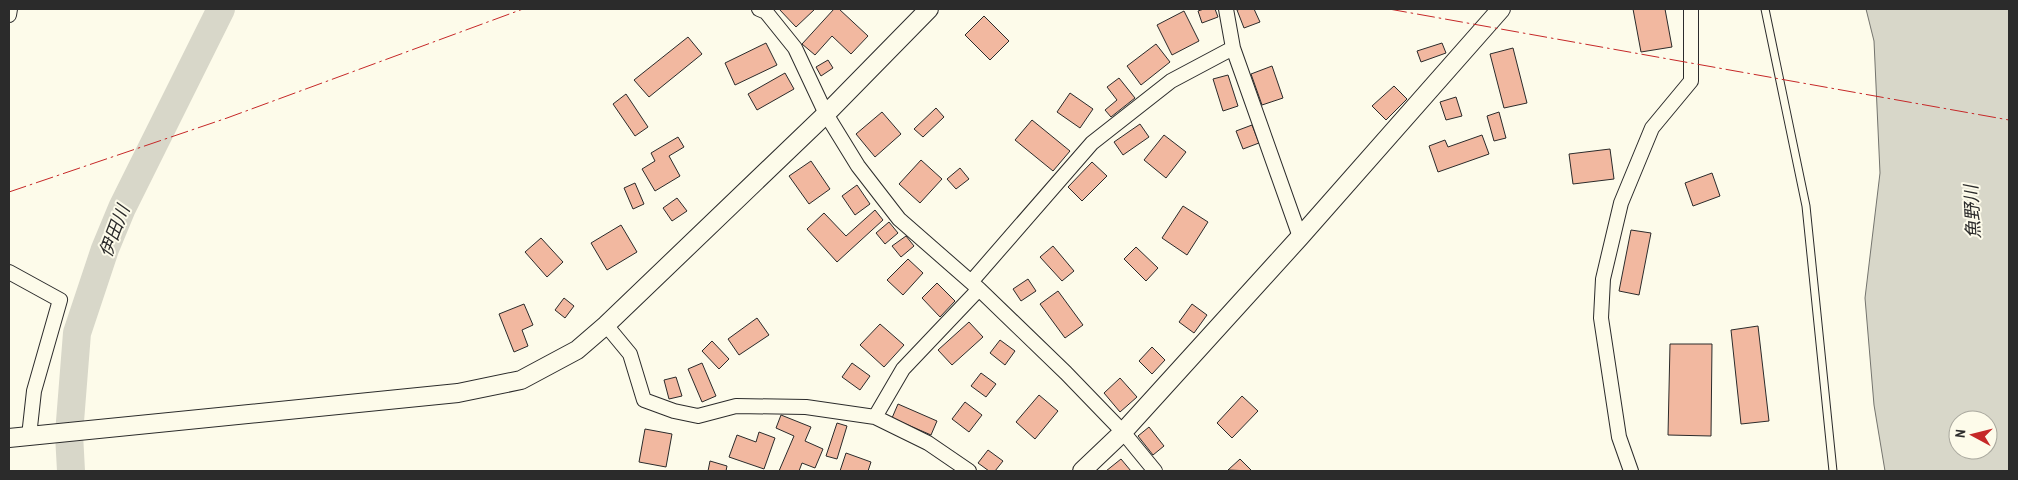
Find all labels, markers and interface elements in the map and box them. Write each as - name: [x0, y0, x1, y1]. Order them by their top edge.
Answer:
- water label: 魚野川: [1958, 182, 1986, 240]
- water label: 伊田川: [93, 199, 136, 261]
- north arrow: [1948, 410, 1998, 460]
- text: N: [1951, 428, 1970, 439]

